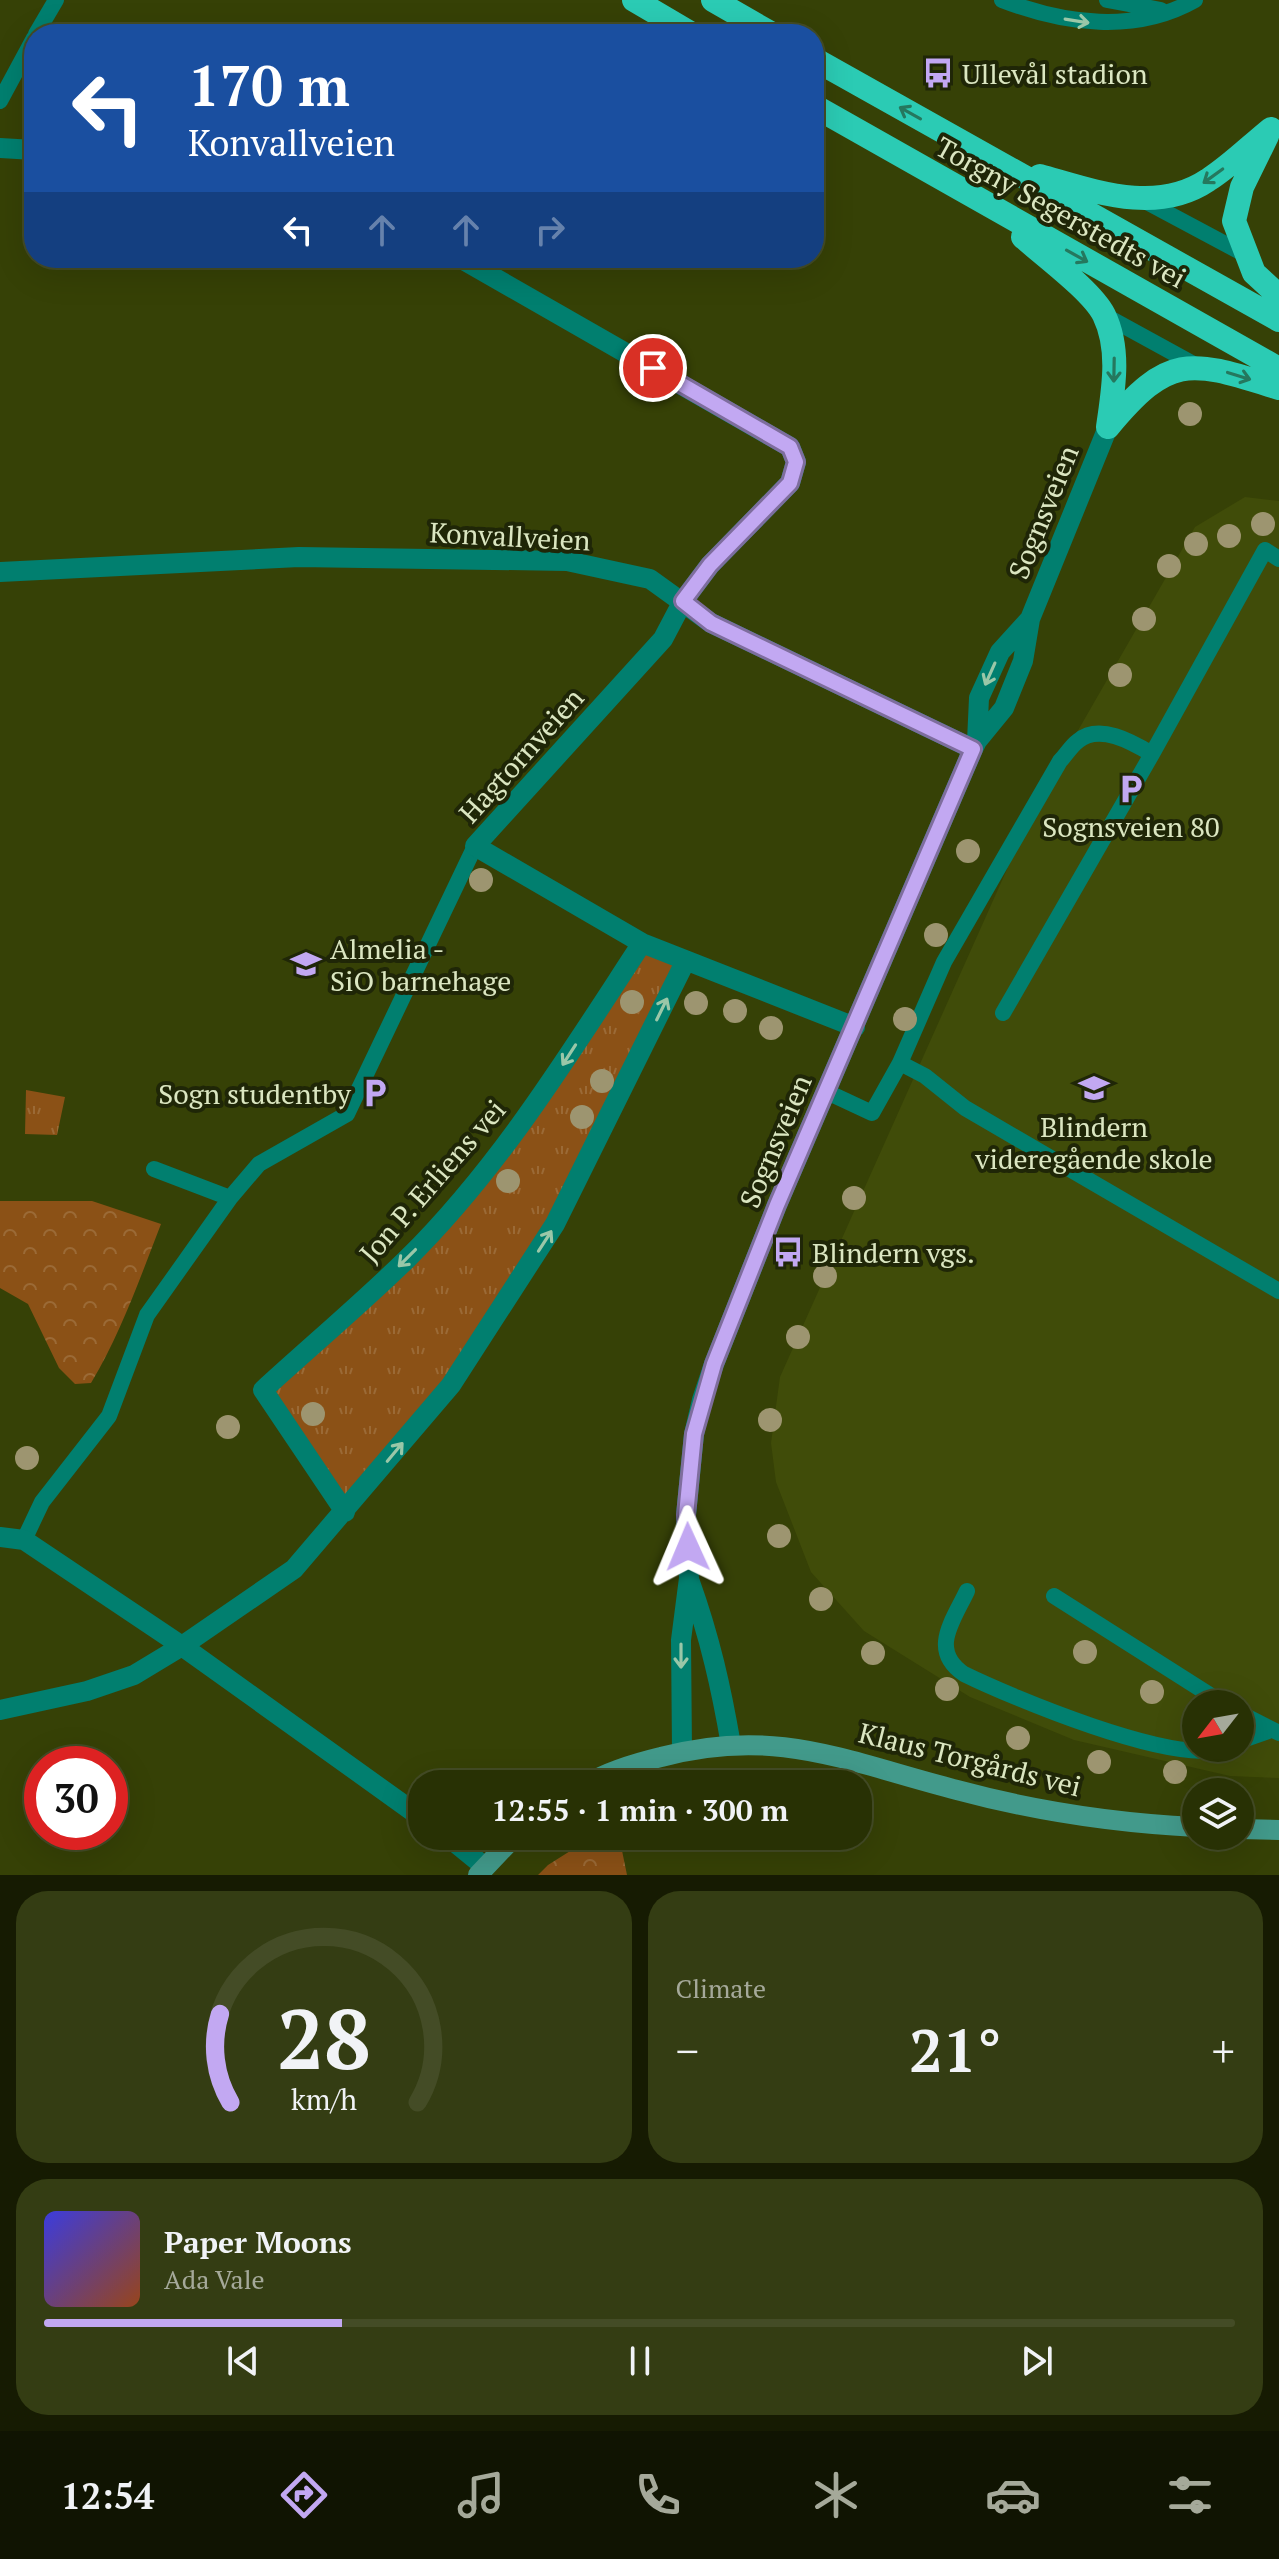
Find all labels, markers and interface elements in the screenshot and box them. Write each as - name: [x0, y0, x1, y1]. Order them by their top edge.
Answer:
- one-way arrow: [1064, 14, 1089, 29]
- text: 170 m: [188, 48, 350, 122]
- place label: Ullevål stadion: [962, 55, 1148, 92]
- icon: left: [56, 56, 160, 160]
- bus stop icon: Ullevål stadion: [921, 56, 955, 90]
- one-way arrow: [899, 105, 922, 121]
- text: Konvallveien: [188, 119, 395, 166]
- street label: Torgny Segerstedts vei: [929, 128, 1193, 296]
- one-way arrow: [1202, 167, 1224, 184]
- icon: left: [276, 208, 320, 252]
- icon: ahead: [360, 208, 404, 252]
- icon: ahead: [444, 208, 488, 252]
- icon: right: [528, 208, 572, 252]
- one-way arrow: [1065, 248, 1088, 264]
- pin: [619, 334, 687, 402]
- icon: arrive: [631, 346, 675, 390]
- one-way arrow: [1106, 356, 1122, 383]
- one-way arrow: [1225, 369, 1251, 384]
- street label: Sognsveien: [999, 439, 1087, 584]
- street label: Konvallveien: [429, 513, 592, 559]
- one-way arrow: [981, 661, 996, 686]
- street label: Hagtornveien: [451, 679, 592, 830]
- parking icon: Sognsveien 80: [1114, 772, 1148, 806]
- place label: Sognsveien 80: [1042, 808, 1220, 845]
- place label: Almelia - SiO barnehage: [330, 930, 511, 999]
- school or university icon: Almelia - SiO barnehage: [289, 947, 323, 981]
- one-way arrow: [655, 997, 670, 1021]
- one-way arrow: [560, 1044, 577, 1066]
- street label: Sognsveien: [730, 1069, 820, 1213]
- school or university icon: Blindern videregående skole: [1077, 1071, 1111, 1105]
- place label: Sogn studentby: [158, 1075, 352, 1112]
- parking icon: Sogn studentby: [358, 1076, 392, 1110]
- street label: Jon P. Erliens vei: [351, 1092, 513, 1270]
- place label: Blindern videregående skole: [974, 1108, 1213, 1177]
- one-way arrow: [536, 1230, 553, 1252]
- place label: Blindern vgs.: [812, 1234, 975, 1271]
- bus stop icon: Blindern vgs.: [771, 1235, 805, 1269]
- one-way arrow: [398, 1248, 417, 1267]
- one-way arrow: [386, 1443, 404, 1463]
- position arrow: [646, 1505, 730, 1589]
- one-way arrow: [673, 1642, 689, 1669]
- north arrow: [1182, 1690, 1254, 1762]
- map controls: [1182, 1690, 1254, 1850]
- street label: Klaus Torgårds vei: [855, 1713, 1085, 1805]
- speed limit sign: 30: [24, 1746, 128, 1850]
- button: layers: [1182, 1778, 1254, 1850]
- text: 12:55 · 1 min · 300 m: [492, 1790, 788, 1830]
- text: Climate: [676, 1971, 766, 2005]
- text: 28: [277, 1983, 371, 2093]
- text: 21°: [909, 2010, 1002, 2089]
- text: −: [676, 2021, 699, 2080]
- text: +: [1212, 2021, 1235, 2080]
- text: km/h: [291, 2080, 357, 2118]
- text: Paper Moons: [164, 2222, 352, 2262]
- text: Ada Vale: [164, 2262, 265, 2296]
- icon: previous: [221, 2339, 265, 2383]
- icon: pause: [618, 2339, 662, 2383]
- icon: next: [1015, 2339, 1059, 2383]
- icon: directions: [276, 2467, 332, 2523]
- icon: music: [453, 2467, 509, 2523]
- icon: phone: [630, 2467, 686, 2523]
- icon: climate: [808, 2467, 864, 2523]
- icon: car: [985, 2467, 1041, 2523]
- icon: filters: [1162, 2467, 1218, 2523]
- text: 12:54: [61, 2472, 154, 2519]

